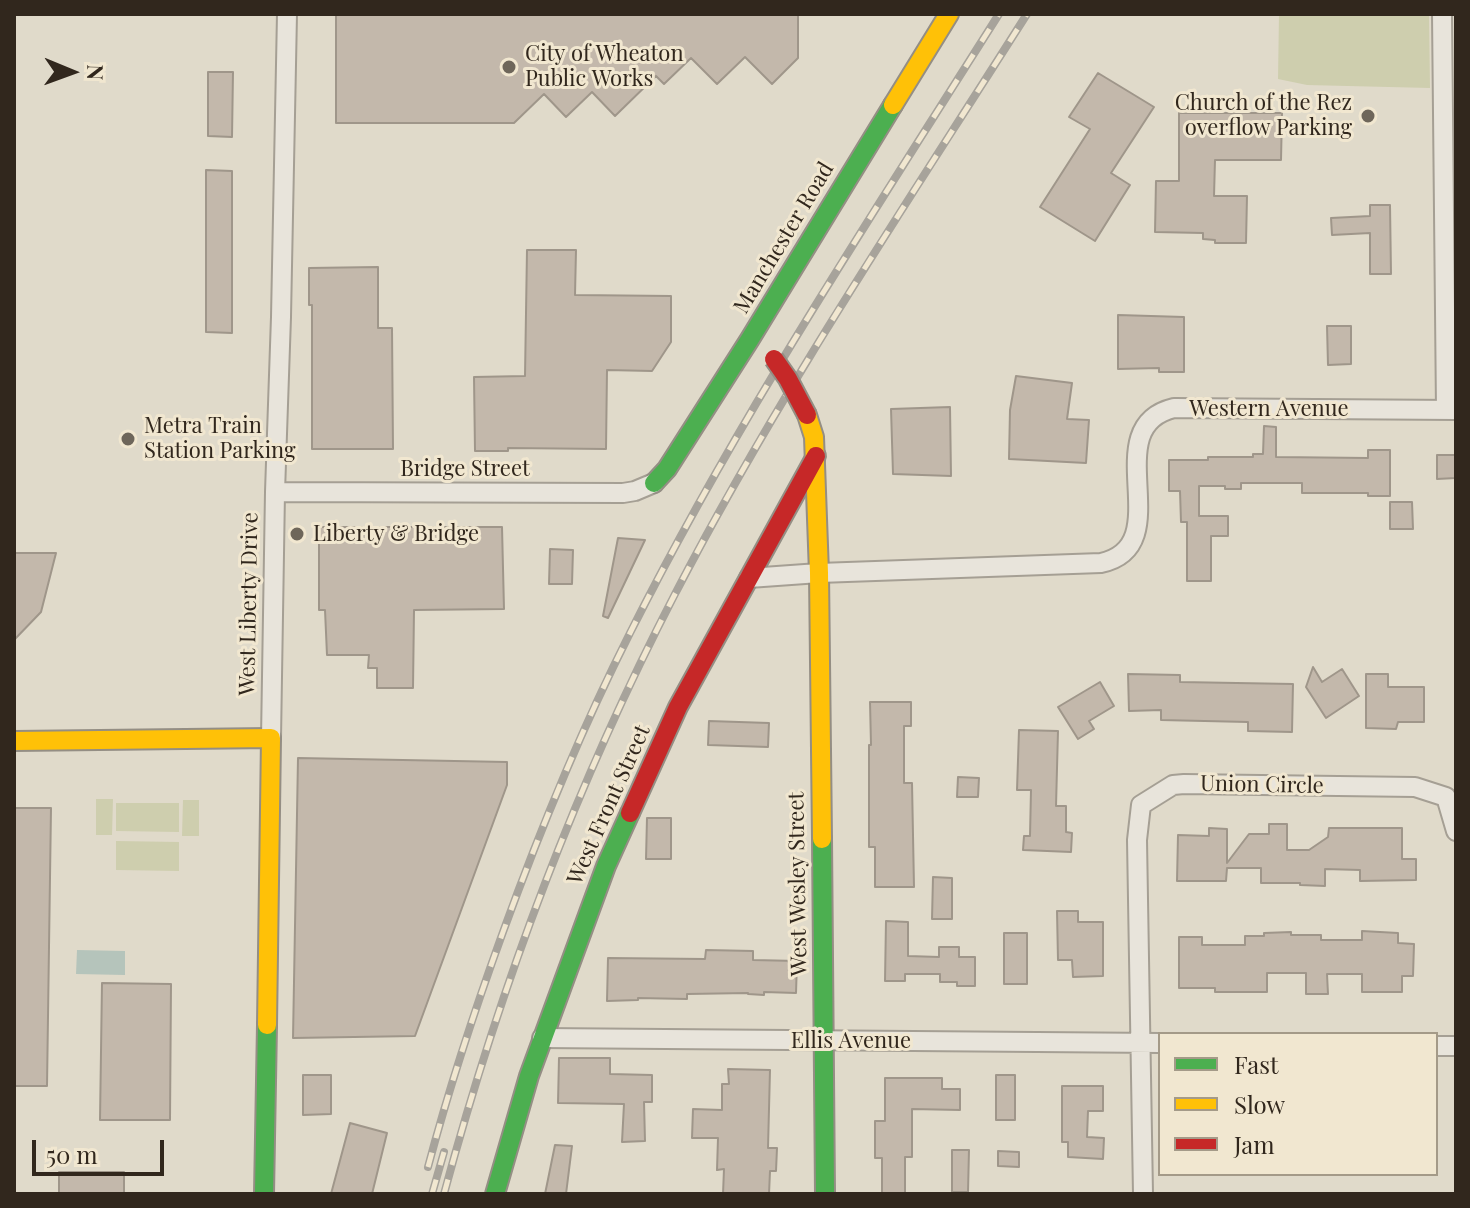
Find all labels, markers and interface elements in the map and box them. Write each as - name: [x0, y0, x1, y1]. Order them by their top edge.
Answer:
- north arrow: [32, 32, 112, 112]
- place label: City of Wheaton Public Works: [525, 41, 684, 92]
- marker: City of Wheaton Public Works: [500, 58, 518, 76]
- text: N: [81, 64, 111, 81]
- place label: Church of the Rez overflow Parking: [1175, 90, 1352, 142]
- marker: Church of the Rez overflow Parking: [1359, 107, 1377, 125]
- street label: Manchester Road: [728, 157, 840, 319]
- street label: Western Avenue: [1189, 396, 1349, 422]
- place label: Metra Train Station Parking: [144, 413, 296, 464]
- marker: Metra Train Station Parking: [119, 430, 137, 448]
- street label: Bridge Street: [400, 456, 530, 482]
- street label: West Liberty Drive: [234, 512, 264, 696]
- place label: Liberty & Bridge: [313, 521, 479, 547]
- marker: Liberty & Bridge: [288, 525, 306, 543]
- street label: West Front Street: [562, 721, 656, 889]
- street label: Union Circle: [1200, 771, 1324, 799]
- street label: West Wesley Street: [783, 791, 813, 977]
- street label: Ellis Avenue: [791, 1028, 911, 1054]
- legend: [1158, 1032, 1438, 1176]
- text: Fast: [1234, 1048, 1279, 1080]
- text: Slow: [1234, 1088, 1285, 1120]
- scale bar: [36, 1124, 168, 1174]
- text: Jam: [1234, 1128, 1275, 1160]
- text: 50 m: [46, 1138, 98, 1170]

